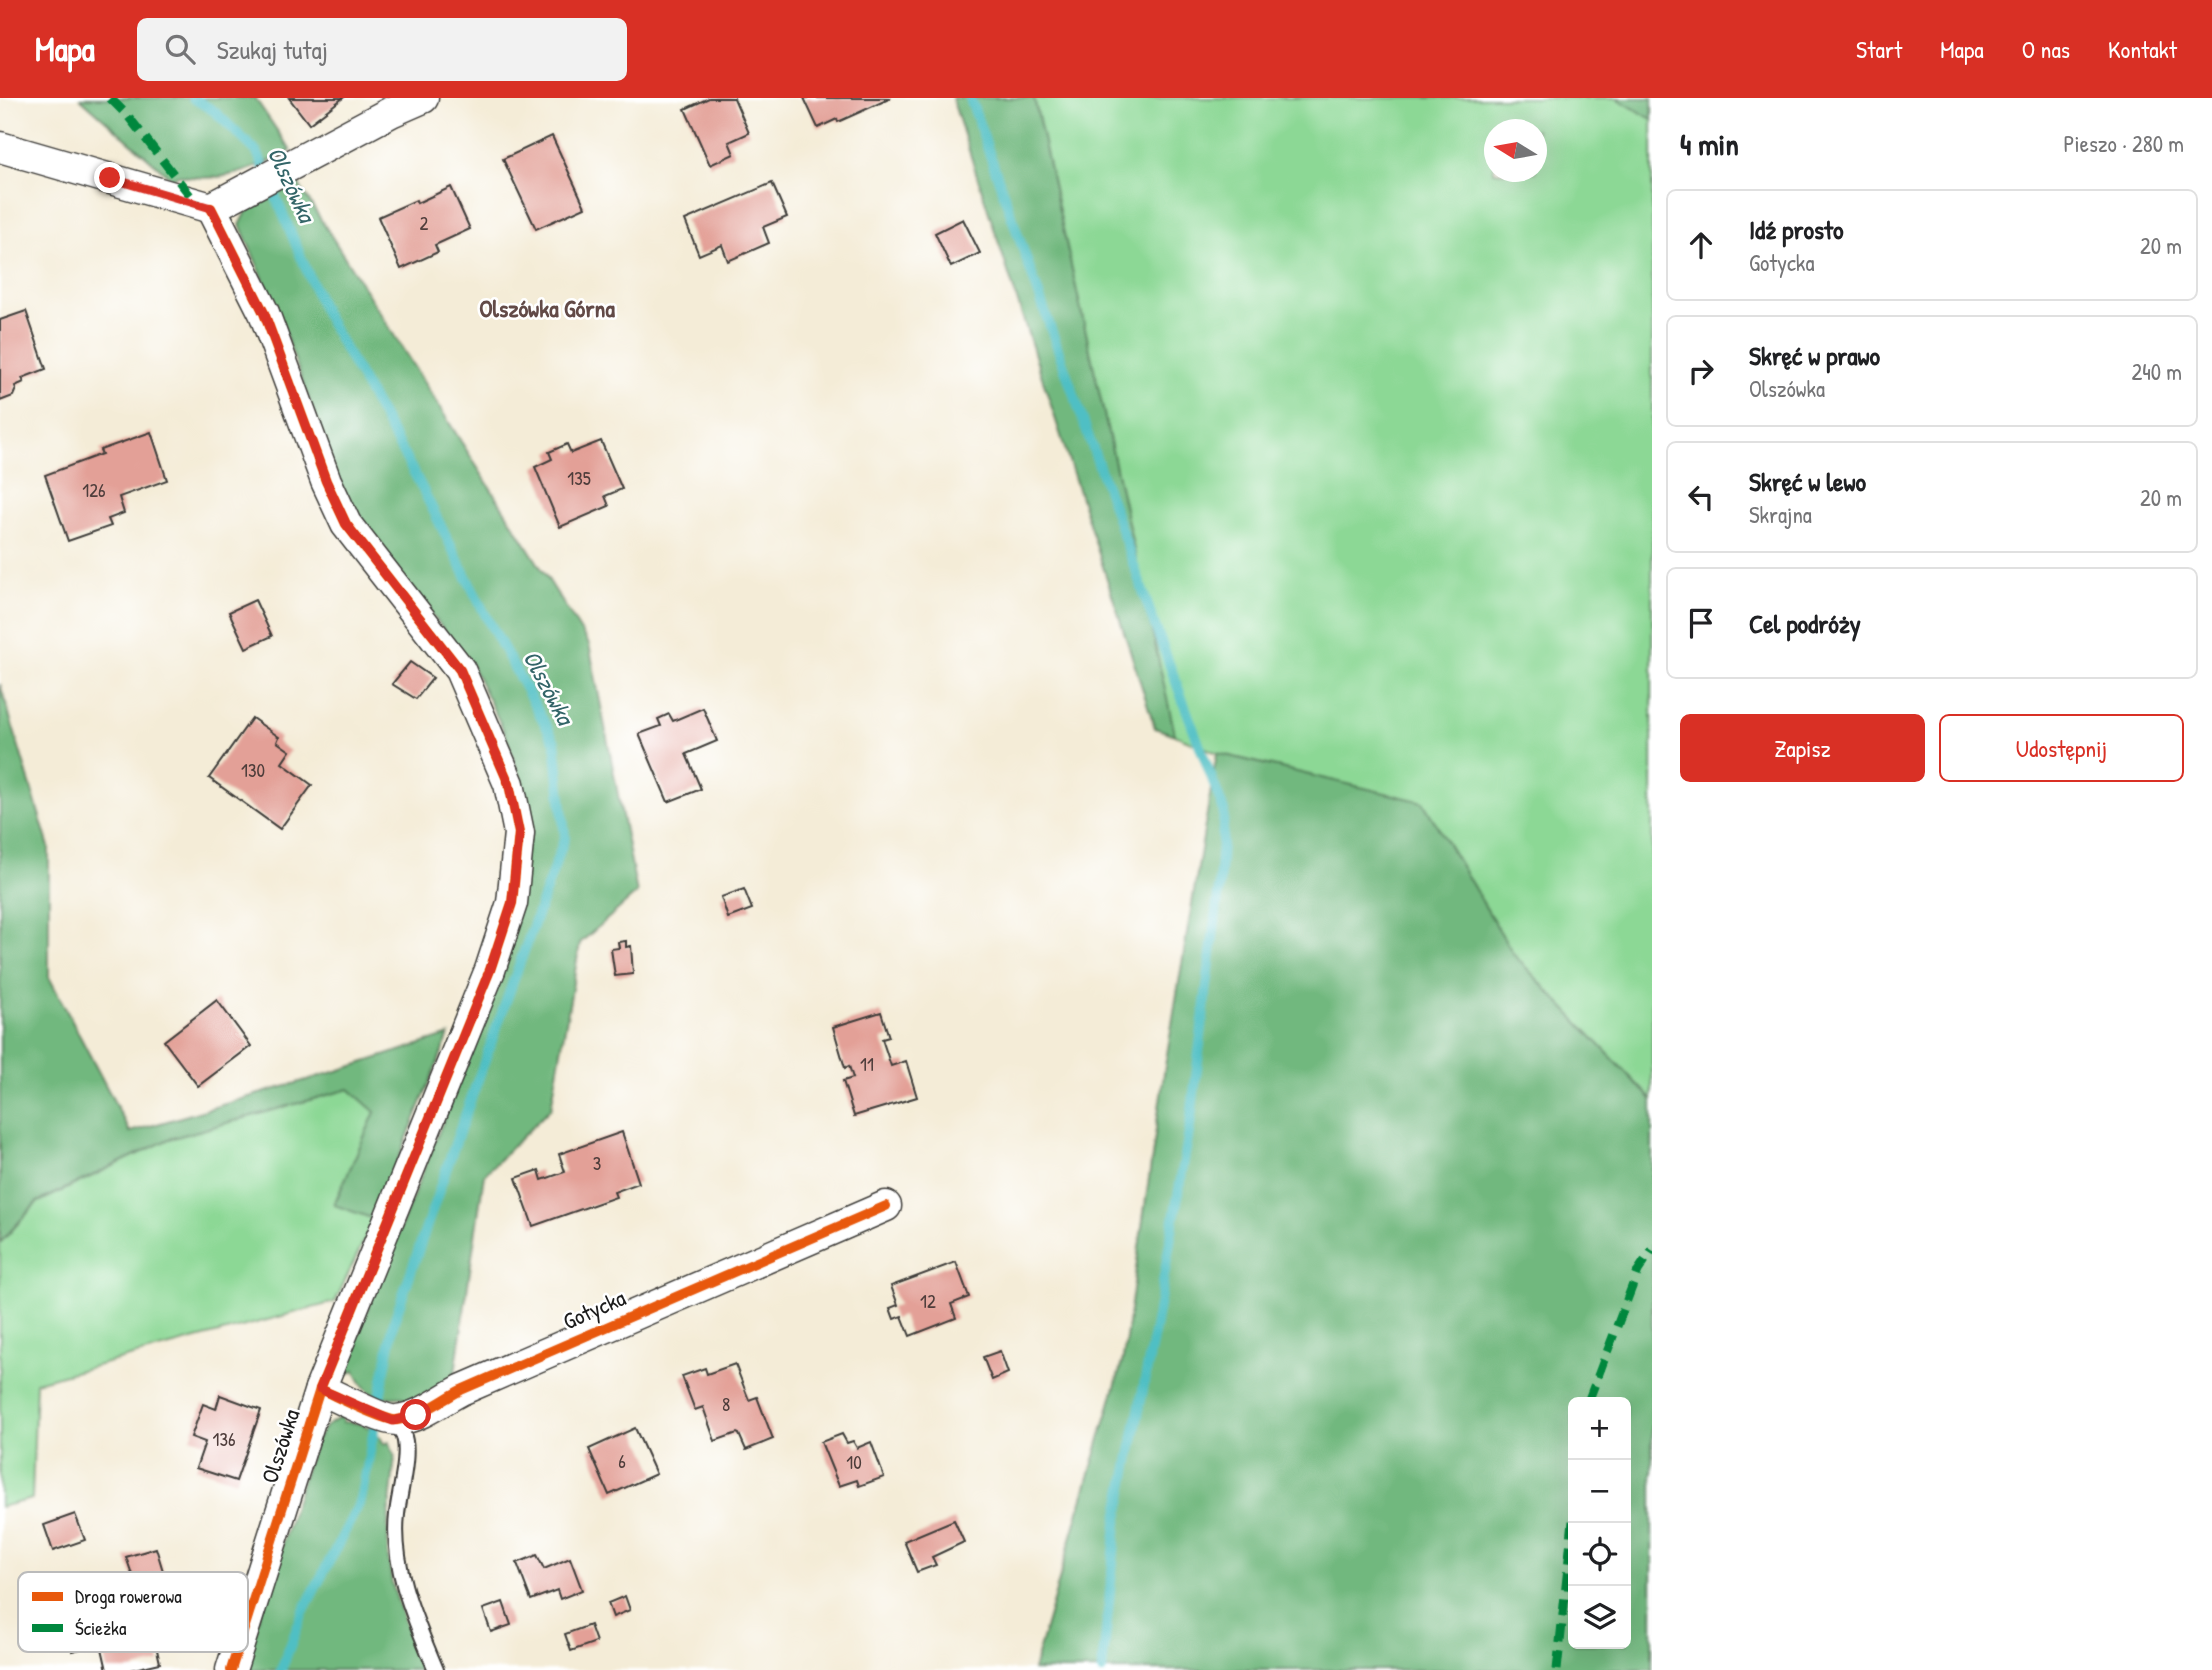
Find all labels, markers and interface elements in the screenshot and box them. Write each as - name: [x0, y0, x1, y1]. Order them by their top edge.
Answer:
- search box: [137, 18, 627, 81]
- text: Mapa: [35, 27, 95, 71]
- icon: search: [161, 30, 199, 68]
- text: Szukaj tutaj: [217, 32, 328, 67]
- text: Start: [1856, 33, 1902, 65]
- text: Mapa: [1940, 33, 1984, 65]
- text: O nas: [2022, 33, 2070, 65]
- text: Kontakt: [2108, 33, 2177, 65]
- north arrow: [1484, 119, 1547, 182]
- text: 4 min: [1680, 124, 1739, 164]
- text: Pieszo · 280 m: [2064, 128, 2184, 159]
- water label: Olszówka: [261, 141, 324, 229]
- route end: [94, 162, 125, 193]
- house number: 2: [420, 210, 429, 236]
- text: Idź prosto: [1749, 212, 1843, 247]
- icon: ahead: [1682, 226, 1720, 264]
- text: 20 m: [2140, 230, 2182, 261]
- text: Gotycka: [1749, 247, 1814, 278]
- district label: Olszówka Górna: [479, 292, 615, 324]
- text: Skręć w prawo: [1749, 338, 1880, 373]
- icon: right: [1682, 352, 1720, 390]
- text: 240 m: [2131, 356, 2182, 387]
- text: Olszówka: [1749, 373, 1825, 404]
- text: Skręć w lewo: [1749, 464, 1866, 499]
- house number: 135: [567, 465, 591, 491]
- house number: 126: [82, 477, 106, 503]
- icon: left: [1682, 478, 1720, 516]
- text: 20 m: [2140, 482, 2182, 513]
- text: Skrajna: [1749, 499, 1812, 530]
- icon: arrive: [1682, 604, 1720, 642]
- text: Cel podróży: [1749, 606, 1861, 641]
- water label: Olszówka: [516, 644, 583, 732]
- button: Zapisz: [1680, 714, 1925, 782]
- button: Udostępnij: [1939, 714, 2184, 782]
- house number: 130: [241, 757, 265, 783]
- house number: 11: [860, 1051, 874, 1077]
- house number: 3: [593, 1150, 601, 1176]
- street label: Gotycka: [558, 1282, 630, 1336]
- house number: 12: [920, 1288, 936, 1314]
- house number: 8: [722, 1391, 730, 1417]
- map controls: [1568, 1397, 1631, 1649]
- button: +: [1568, 1397, 1631, 1460]
- route start: [400, 1399, 431, 1430]
- street label: Olszówka: [254, 1405, 306, 1487]
- house number: 136: [213, 1426, 236, 1452]
- house number: 6: [618, 1448, 626, 1474]
- house number: 10: [846, 1449, 862, 1475]
- button: −: [1568, 1460, 1631, 1523]
- button: locate: [1568, 1523, 1631, 1586]
- legend: [18, 1572, 248, 1652]
- text: Droga rowerowa: [75, 1583, 182, 1609]
- button: layers: [1568, 1586, 1631, 1649]
- text: Ścieżka: [75, 1615, 127, 1641]

